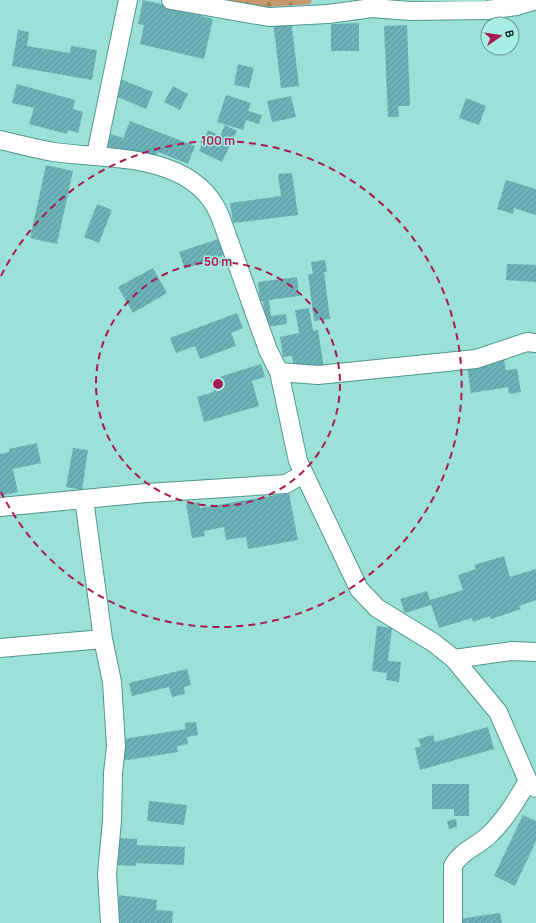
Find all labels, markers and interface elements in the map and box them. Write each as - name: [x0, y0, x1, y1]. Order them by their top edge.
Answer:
- north arrow: [480, 16, 520, 56]
- text: B: [502, 29, 518, 39]
- text: 100 m: [201, 132, 235, 149]
- text: 50 m: [204, 253, 232, 270]
- centre of rings: [211, 377, 225, 391]

